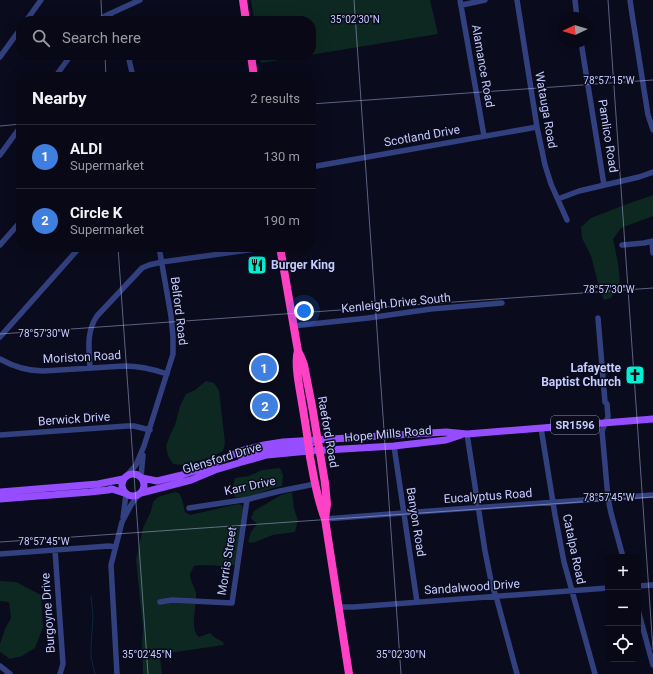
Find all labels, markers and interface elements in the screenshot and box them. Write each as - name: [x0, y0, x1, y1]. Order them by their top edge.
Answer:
- north arrow: [557, 12, 593, 48]
- text: 35°02'30"N: [330, 14, 380, 25]
- search box: [16, 16, 316, 60]
- street label: Alamance Road: [469, 23, 497, 109]
- icon: search: [30, 27, 52, 49]
- text: Search here: [62, 29, 141, 47]
- street label: Watauga Road: [532, 70, 560, 150]
- text: 78°57'15"W: [583, 75, 635, 86]
- text: Nearby: [32, 88, 87, 108]
- text: 2 results: [250, 91, 300, 106]
- street label: Pamlico Road: [595, 98, 621, 174]
- street label: Scotland Drive: [383, 122, 461, 150]
- text: ALDI: [70, 140, 102, 158]
- text: 1: [41, 149, 49, 164]
- text: 130 m: [263, 149, 300, 164]
- text: Supermarket: [70, 158, 144, 173]
- text: Circle K: [70, 204, 122, 222]
- text: 2: [41, 213, 49, 228]
- text: 190 m: [263, 213, 300, 228]
- text: Supermarket: [70, 222, 144, 237]
- restaurant icon: Burger King: [246, 254, 268, 276]
- place label: Burger King: [271, 258, 335, 272]
- street label: Belford Road: [168, 276, 190, 346]
- text: 78°57'30"W: [583, 284, 635, 295]
- street label: Kenleigh Drive South: [341, 290, 451, 316]
- your location: [294, 301, 314, 321]
- text: 78°57'30"W: [18, 328, 70, 339]
- street label: Moriston Road: [43, 348, 121, 366]
- pin: 1: [251, 353, 277, 383]
- place label: Lafayette Baptist Church: [541, 361, 622, 389]
- church icon: Lafayette Baptist Church: [624, 364, 646, 386]
- pin: 2: [252, 391, 278, 421]
- street label: Raeford Road: [315, 395, 341, 469]
- street label: Berwick Drive: [37, 409, 111, 429]
- road number: SR1596: [551, 416, 599, 434]
- street label: Hope Mills Road: [344, 423, 432, 445]
- street label: Glensford Drive: [181, 439, 263, 477]
- street label: Karr Drive: [223, 474, 277, 498]
- street label: Banyon Road: [404, 486, 428, 558]
- street label: Eucalyptus Road: [443, 486, 533, 506]
- text: 78°57'45"W: [583, 492, 635, 503]
- street label: Catalpa Road: [560, 513, 588, 585]
- street label: Morris Street: [215, 526, 239, 596]
- text: 78°57'45"W: [18, 536, 70, 547]
- map controls: [605, 554, 641, 662]
- button: +: [605, 554, 641, 590]
- street label: Burgoyne Drive: [38, 573, 58, 653]
- street label: Sandalwood Drive: [424, 577, 520, 597]
- button: −: [605, 590, 641, 626]
- button: locate: [605, 626, 641, 662]
- text: 35°02'45"N: [122, 649, 172, 660]
- text: 35°02'30"N: [376, 649, 426, 660]

